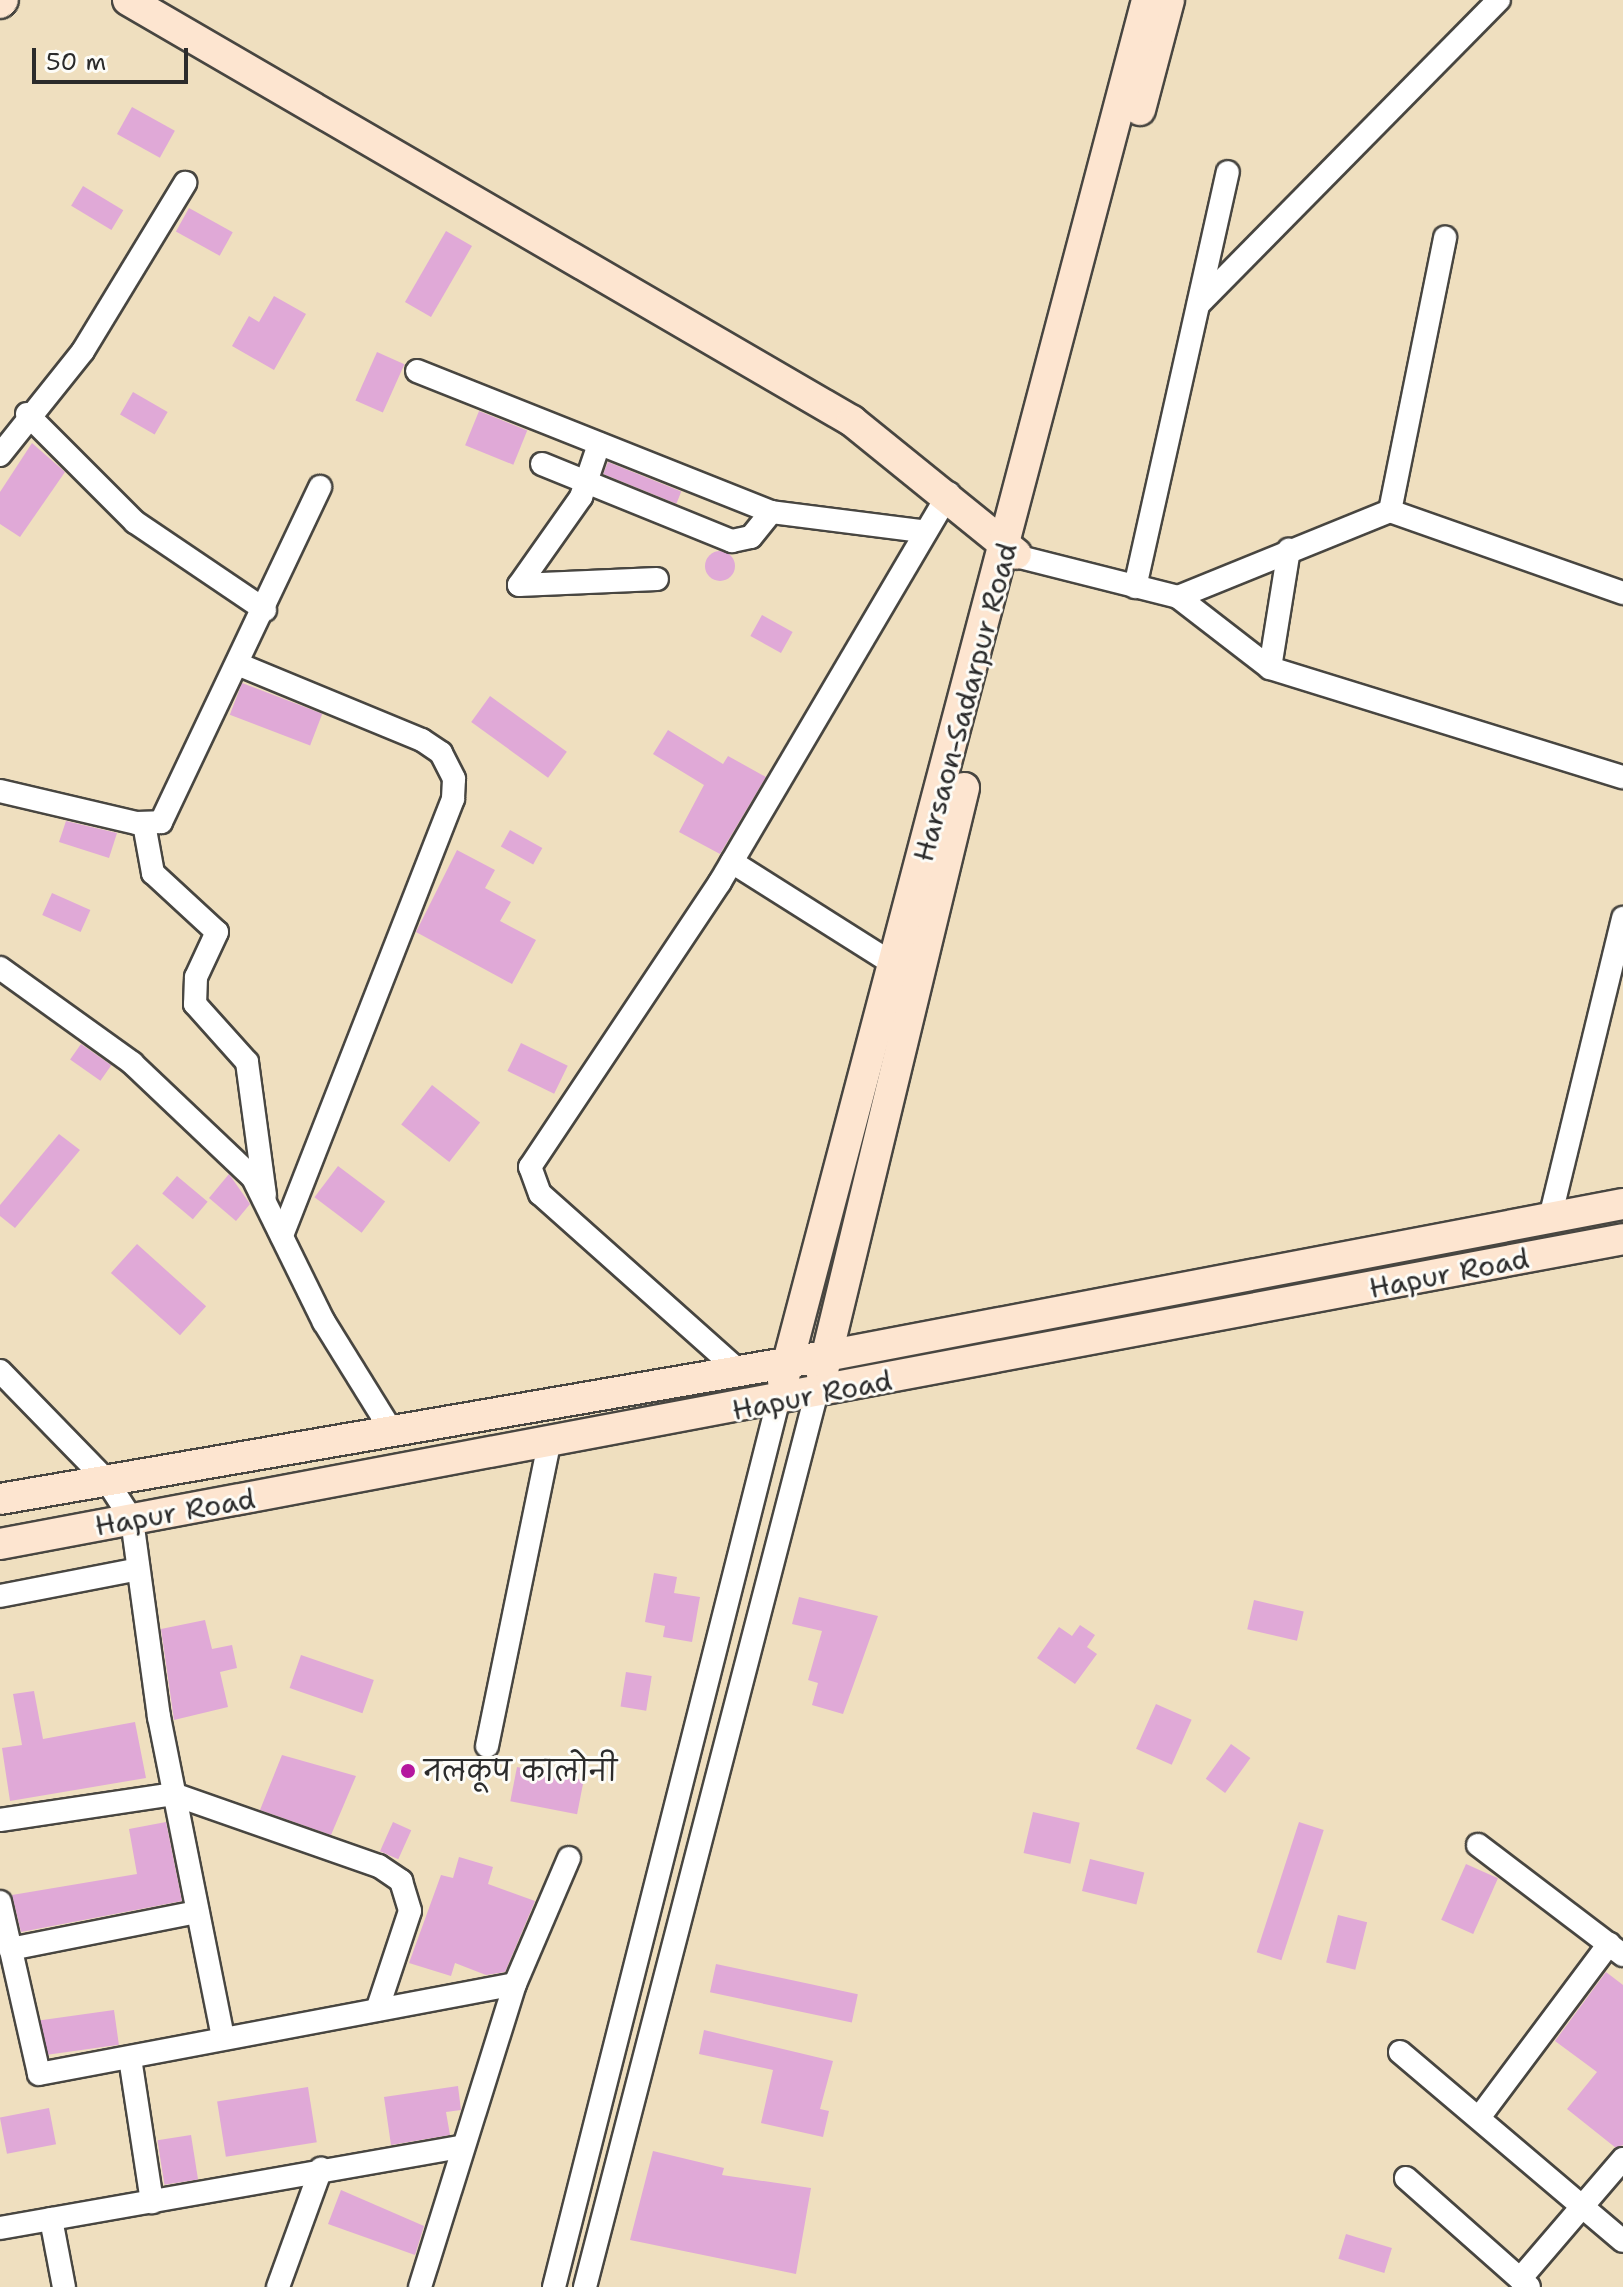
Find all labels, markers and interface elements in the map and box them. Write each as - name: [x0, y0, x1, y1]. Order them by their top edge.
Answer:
- scale bar: [36, 32, 192, 82]
- text: 50 m: [46, 46, 106, 78]
- street label: Harsaon-Sadarpur Road: [906, 539, 1024, 865]
- street label: Hapur Road: [1366, 1241, 1532, 1305]
- street label: Hapur Road: [729, 1363, 895, 1427]
- street label: Hapur Road: [92, 1481, 258, 1543]
- place label: नलकूप कालोनी: [424, 1754, 617, 1788]
- marker: नलकूप कालोनी: [399, 1762, 417, 1780]

